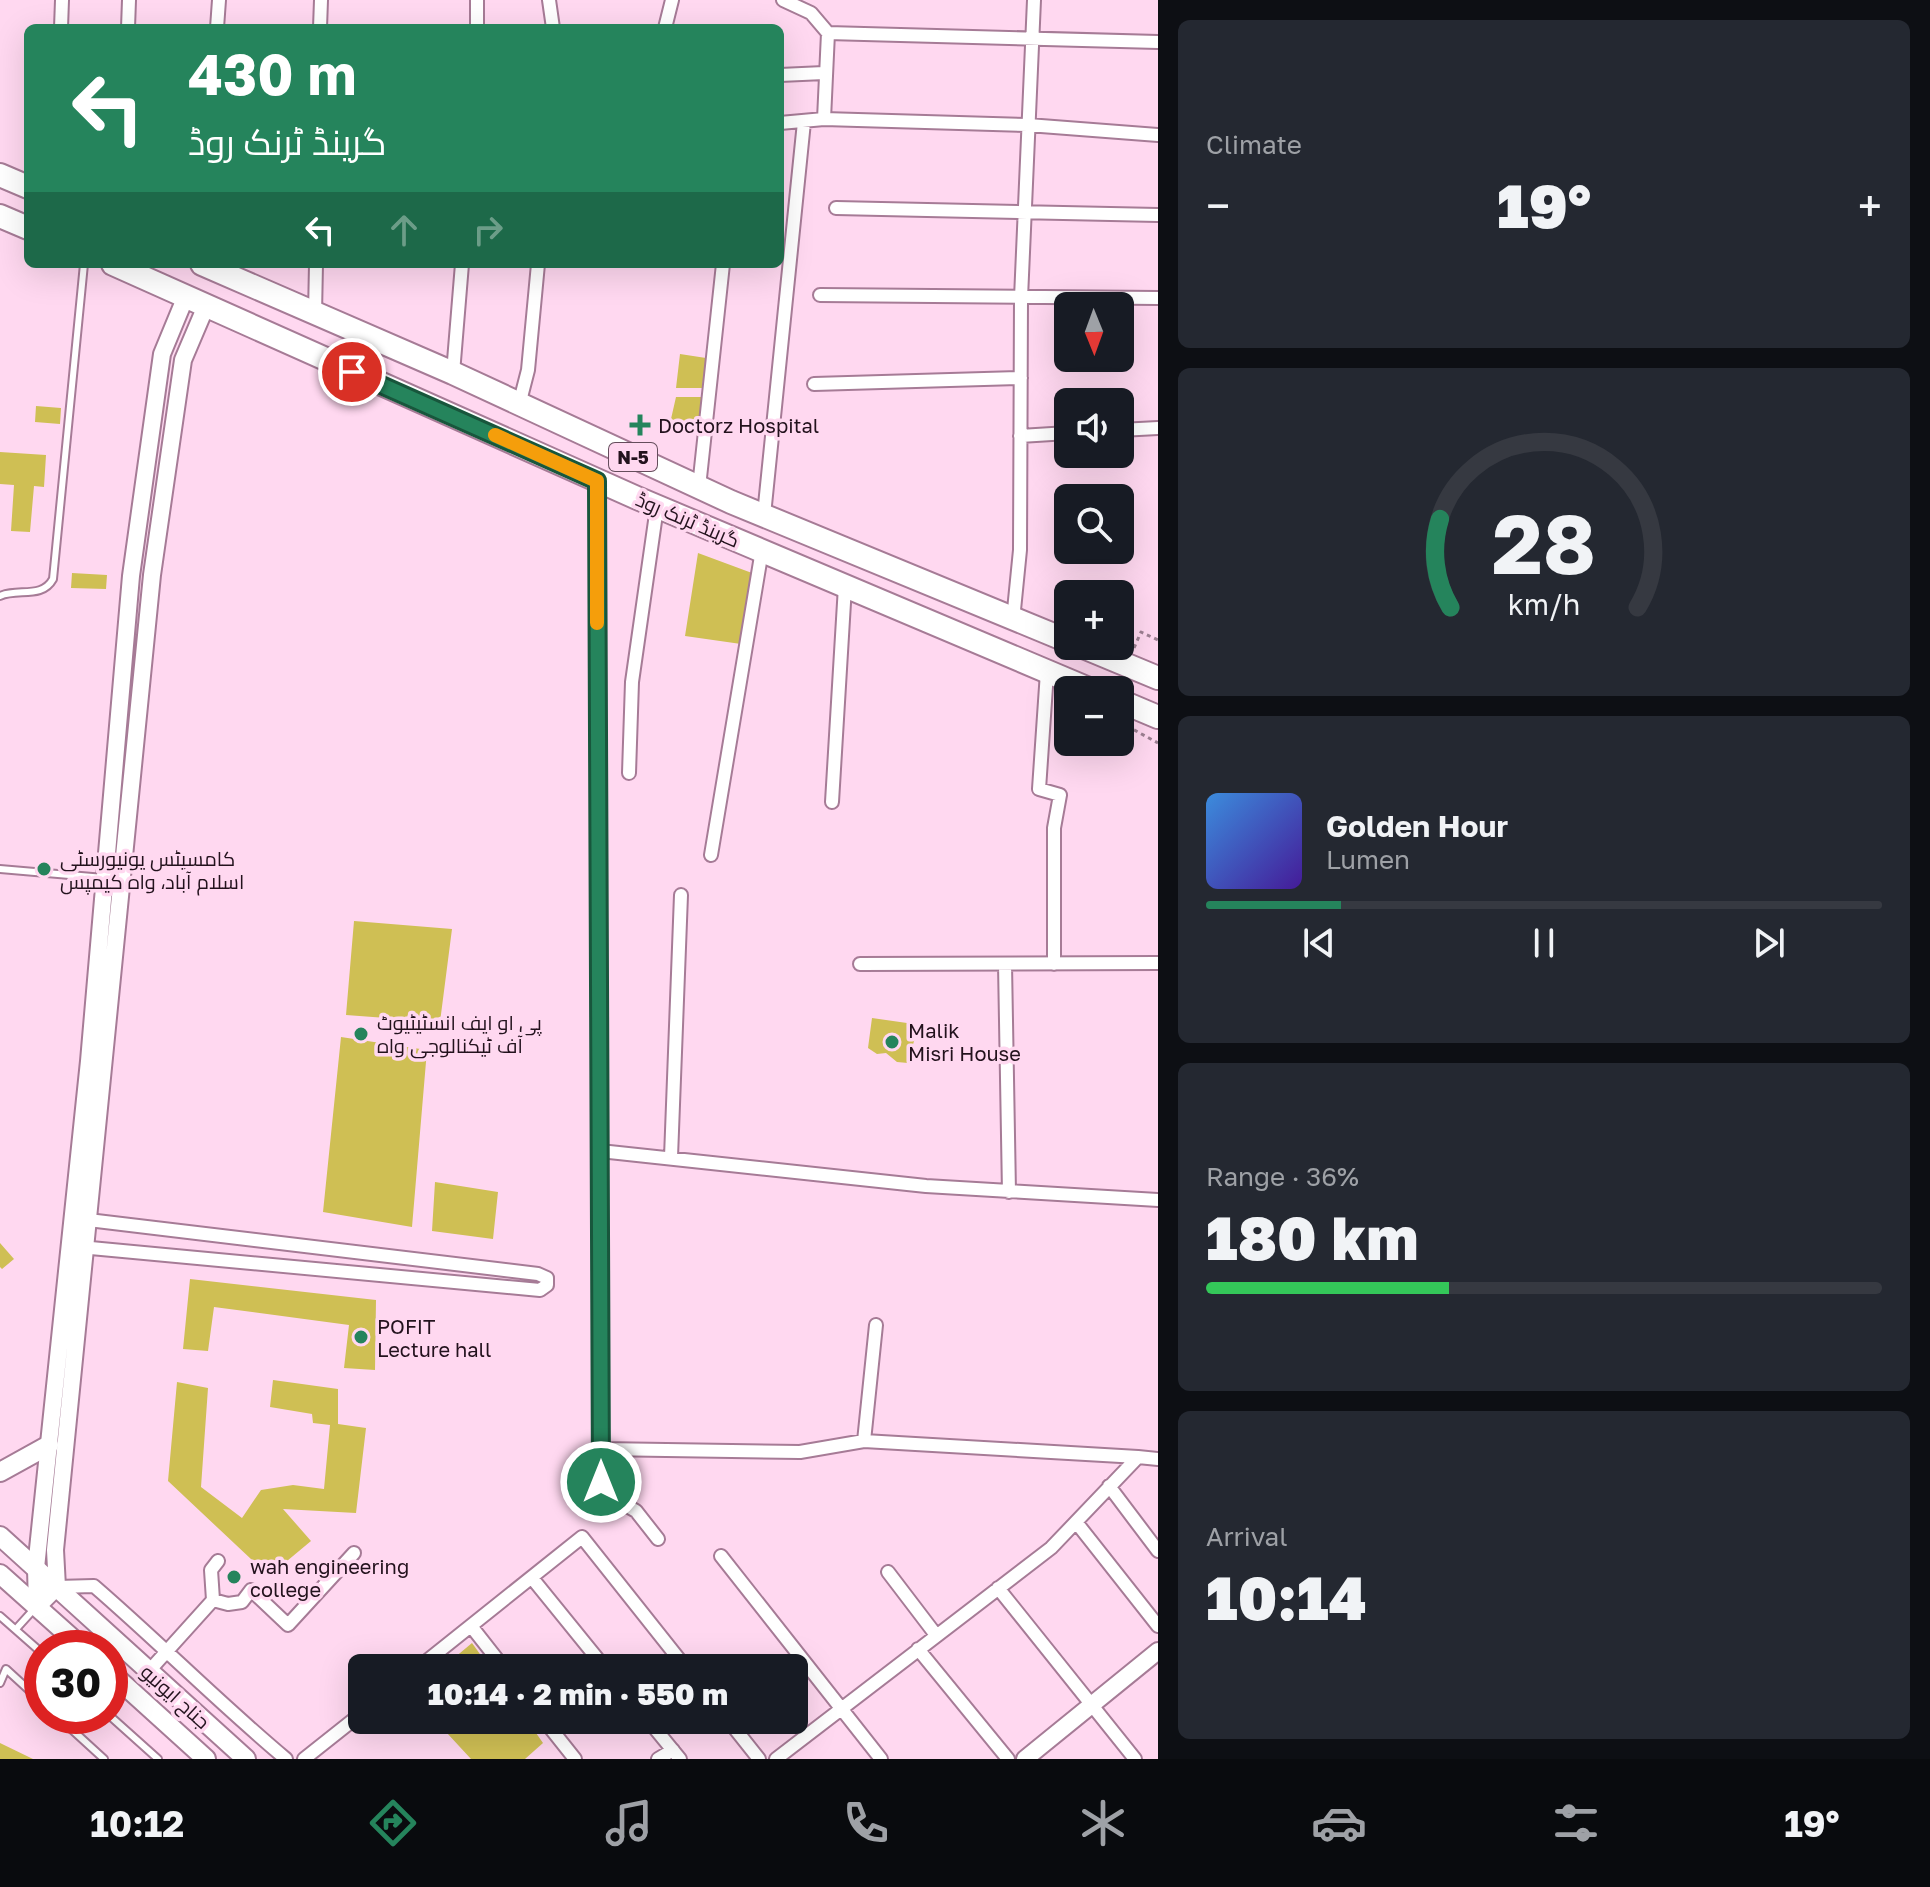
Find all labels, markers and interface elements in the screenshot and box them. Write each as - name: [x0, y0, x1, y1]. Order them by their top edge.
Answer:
- text: 430 m: [188, 40, 357, 107]
- icon: left: [56, 56, 160, 160]
- text: گرینڈ ٹرنک روڈ: [188, 120, 386, 163]
- text: Climate: [1206, 129, 1302, 160]
- text: 19°: [1497, 169, 1591, 241]
- text: −: [1206, 179, 1230, 232]
- text: +: [1858, 179, 1882, 232]
- icon: left: [298, 208, 342, 252]
- icon: ahead: [382, 208, 426, 252]
- icon: right: [466, 208, 510, 252]
- north arrow: [1054, 292, 1134, 372]
- map controls: [1054, 292, 1134, 756]
- pin: [318, 338, 386, 406]
- icon: arrive: [330, 350, 374, 394]
- button: sound: [1054, 388, 1134, 468]
- place label: Doctorz Hospital: [658, 413, 819, 437]
- marker: Doctorz Hospital: [629, 414, 651, 436]
- road number: N-5: [609, 443, 657, 471]
- button: search: [1054, 484, 1134, 564]
- street label: گرینڈ ٹرنک روڈ: [632, 486, 743, 553]
- text: 28: [1492, 491, 1596, 591]
- button: +: [1054, 580, 1134, 660]
- text: km/h: [1508, 587, 1580, 621]
- button: −: [1054, 676, 1134, 756]
- text: Golden Hour: [1326, 808, 1508, 844]
- text: Lumen: [1326, 844, 1410, 875]
- place label: کامسیٹس یونیورسٹی اسلام آباد، واہ کیمپس: [60, 846, 244, 896]
- marker: کامسیٹس یونیورسٹی اسلام آباد، واہ کیمپس: [35, 860, 53, 878]
- icon: previous: [1297, 921, 1341, 965]
- icon: pause: [1522, 921, 1566, 965]
- icon: next: [1747, 921, 1791, 965]
- place label: پی او ایف انسٹیٹیوٹ آف ٹیکنالوجی واہ: [377, 1010, 543, 1059]
- place label: Malik Misri House: [908, 1018, 1021, 1065]
- marker: پی او ایف انسٹیٹیوٹ آف ٹیکنالوجی واہ: [352, 1025, 370, 1043]
- marker: Malik Misri House: [883, 1033, 901, 1051]
- text: Range · 36%: [1206, 1161, 1359, 1192]
- text: 180 km: [1206, 1201, 1418, 1273]
- place label: POFIT Lecture hall: [377, 1314, 491, 1361]
- marker: POFIT Lecture hall: [352, 1328, 370, 1346]
- position arrow: [559, 1440, 643, 1524]
- text: Arrival: [1206, 1521, 1287, 1552]
- place label: wah engineering college: [250, 1554, 409, 1601]
- text: 10:14: [1206, 1561, 1367, 1633]
- marker: wah engineering college: [225, 1568, 243, 1586]
- speed limit sign: 30: [24, 1630, 128, 1734]
- street label: جناح ایونیو: [135, 1659, 215, 1735]
- text: 10:14 · 2 min · 550 m: [428, 1676, 728, 1712]
- icon: directions: [365, 1795, 421, 1851]
- icon: music: [601, 1795, 657, 1851]
- icon: phone: [838, 1795, 894, 1851]
- icon: climate: [1075, 1795, 1131, 1851]
- icon: car: [1311, 1795, 1367, 1851]
- icon: filters: [1548, 1795, 1604, 1851]
- text: 10:12: [90, 1802, 184, 1845]
- text: 19°: [1784, 1802, 1840, 1845]

